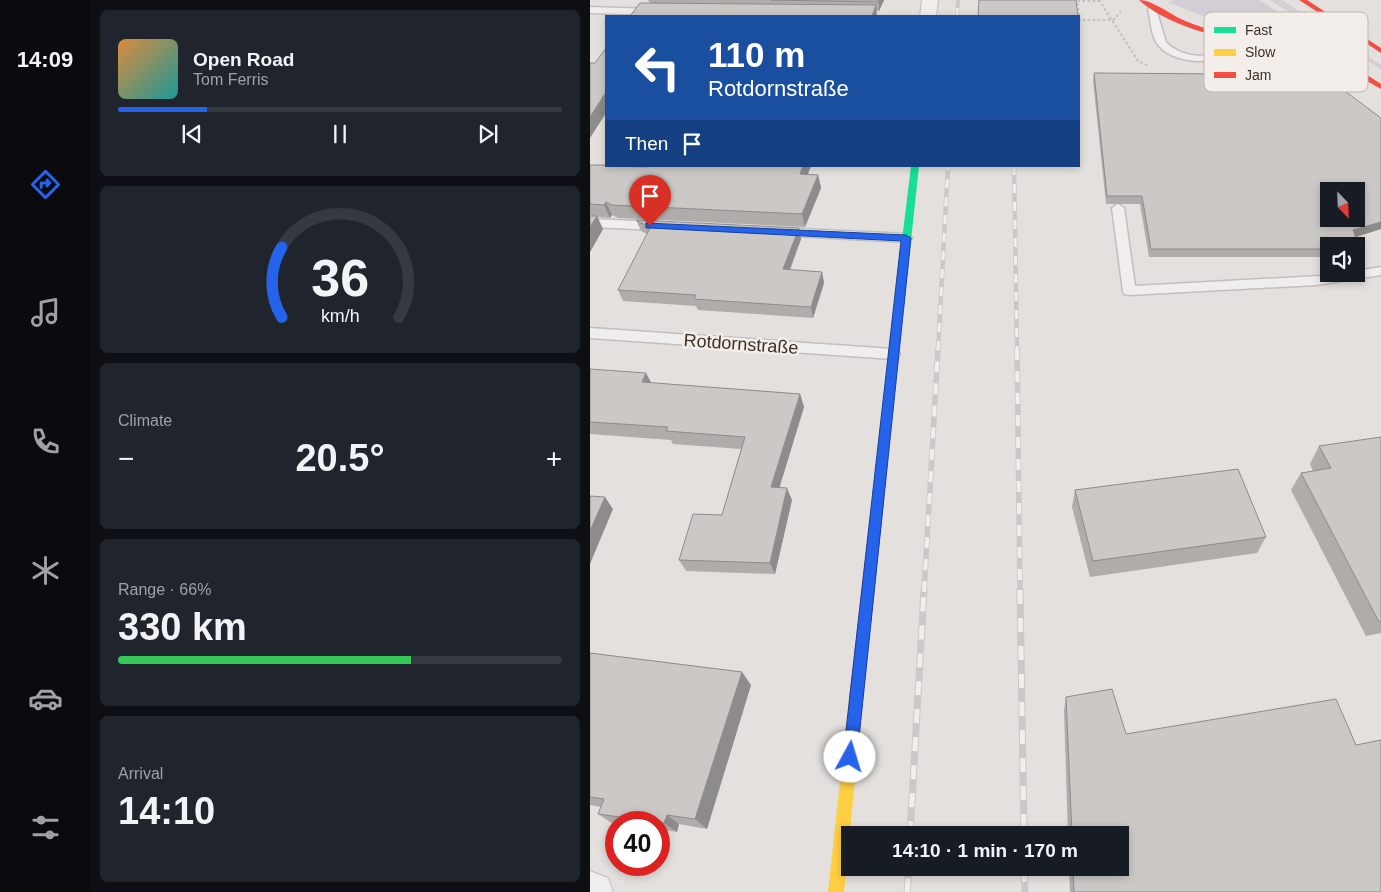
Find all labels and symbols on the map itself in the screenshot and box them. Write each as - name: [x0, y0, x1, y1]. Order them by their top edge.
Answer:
- legend: [1204, 12, 1368, 92]
- text: Fast: [1245, 22, 1272, 38]
- text: Slow: [1245, 44, 1276, 60]
- text: Jam: [1245, 67, 1271, 83]
- pin: [629, 175, 671, 226]
- north arrow: [1320, 182, 1365, 228]
- street label: Rotdornstraße: [683, 330, 799, 358]
- position arrow: [823, 730, 875, 782]
- speed limit sign: 40: [605, 811, 670, 876]

